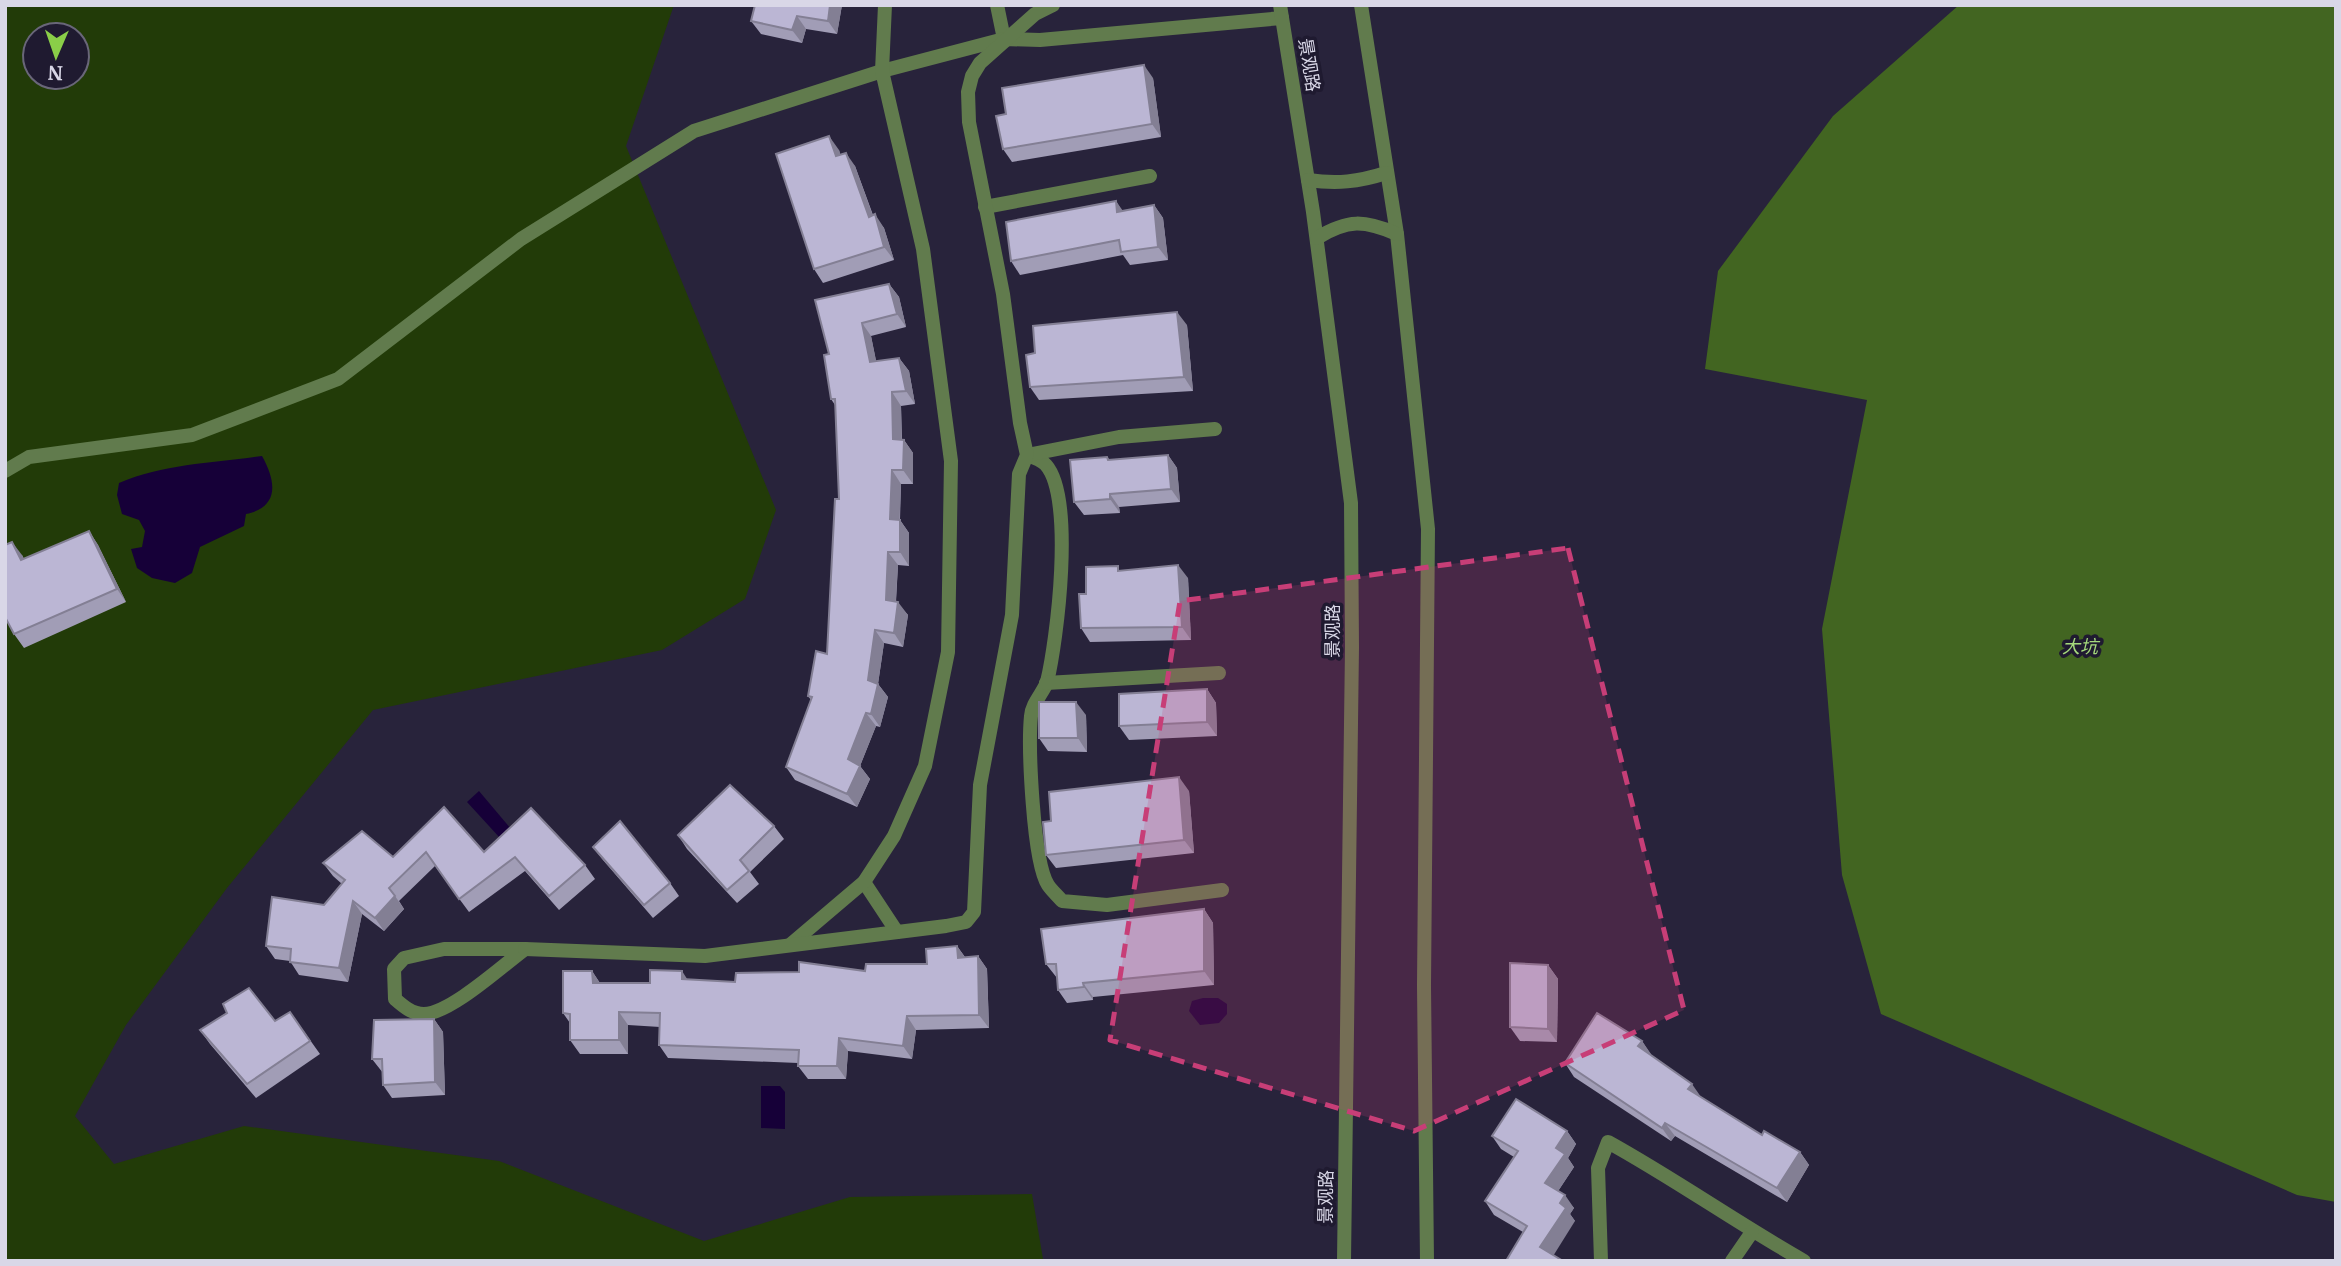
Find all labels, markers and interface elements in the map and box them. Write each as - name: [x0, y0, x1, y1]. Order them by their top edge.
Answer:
- north arrow: [21, 21, 91, 91]
- street label: 景观路: [1294, 36, 1325, 93]
- text: N: [47, 61, 63, 85]
- street label: 景观路: [1321, 604, 1344, 658]
- park label: 大坑: [2062, 635, 2101, 658]
- street label: 景观路: [1314, 1170, 1337, 1224]

